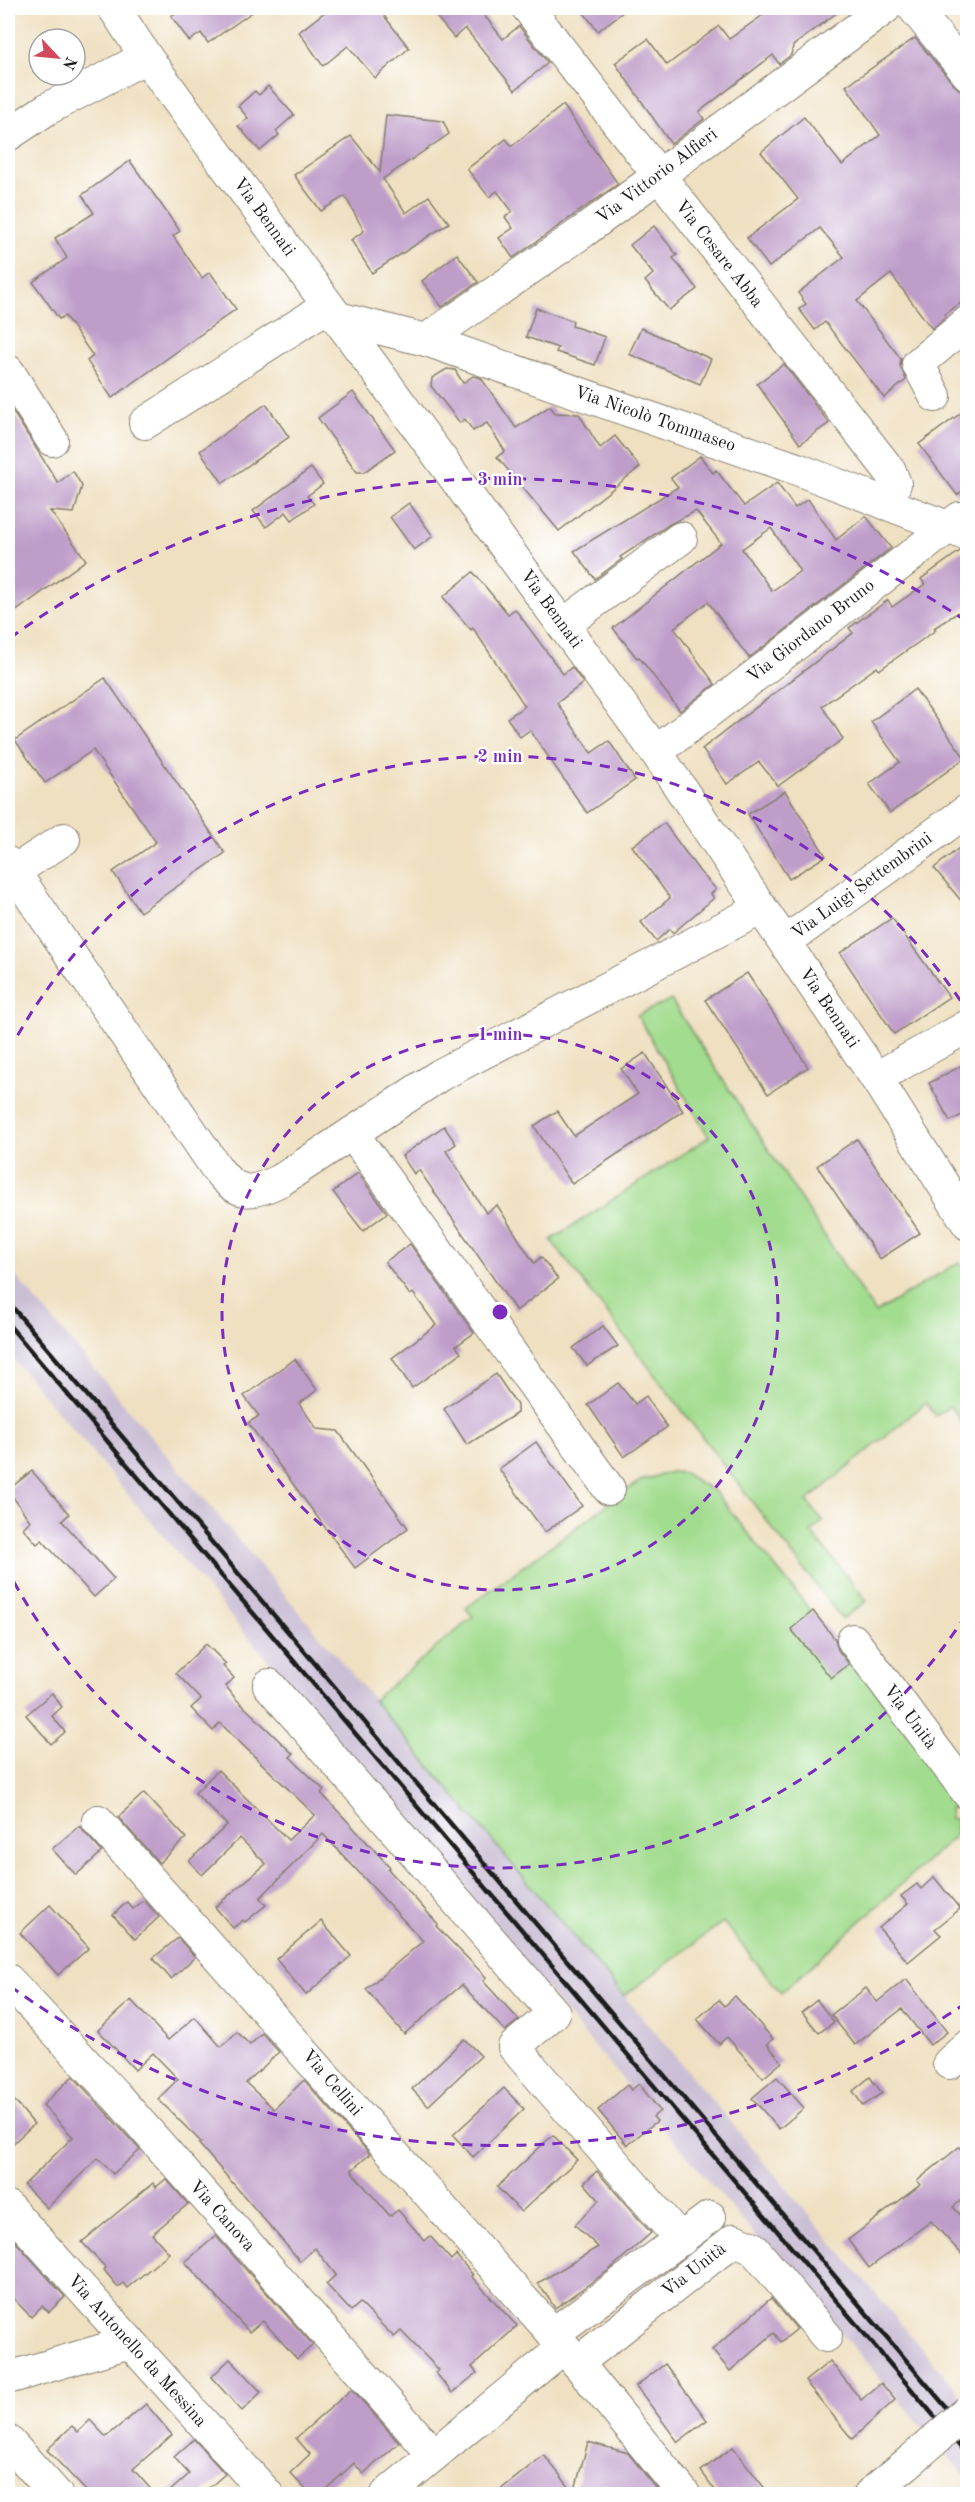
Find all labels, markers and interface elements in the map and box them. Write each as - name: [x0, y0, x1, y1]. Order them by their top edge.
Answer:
- north arrow: [27, 27, 87, 87]
- text: N: [58, 54, 79, 72]
- street label: Via Vittorio Alfieri: [593, 125, 721, 227]
- street label: Via Bennati: [230, 174, 298, 260]
- street label: Via Cesare Abba: [672, 197, 766, 311]
- street label: Via Nicolò Tommaseo: [572, 383, 738, 455]
- text: 3 min: [477, 471, 523, 489]
- street label: Via Bennati: [517, 566, 585, 652]
- street label: Via Giordano Bruno: [744, 576, 878, 686]
- text: 2 min: [477, 748, 523, 766]
- street label: Via Luigi Settembrini: [788, 829, 936, 943]
- street label: Via Bennati: [796, 965, 862, 1051]
- text: 1 min: [477, 1026, 523, 1044]
- centre of rings: [490, 1302, 510, 1322]
- street label: Via Unità: [880, 1681, 940, 1753]
- street label: Via Cellini: [299, 2046, 366, 2120]
- street label: Via Canova: [186, 2177, 258, 2255]
- street label: Via Unità: [659, 2240, 729, 2300]
- street label: Via Antonello da Messina: [64, 2271, 210, 2431]

